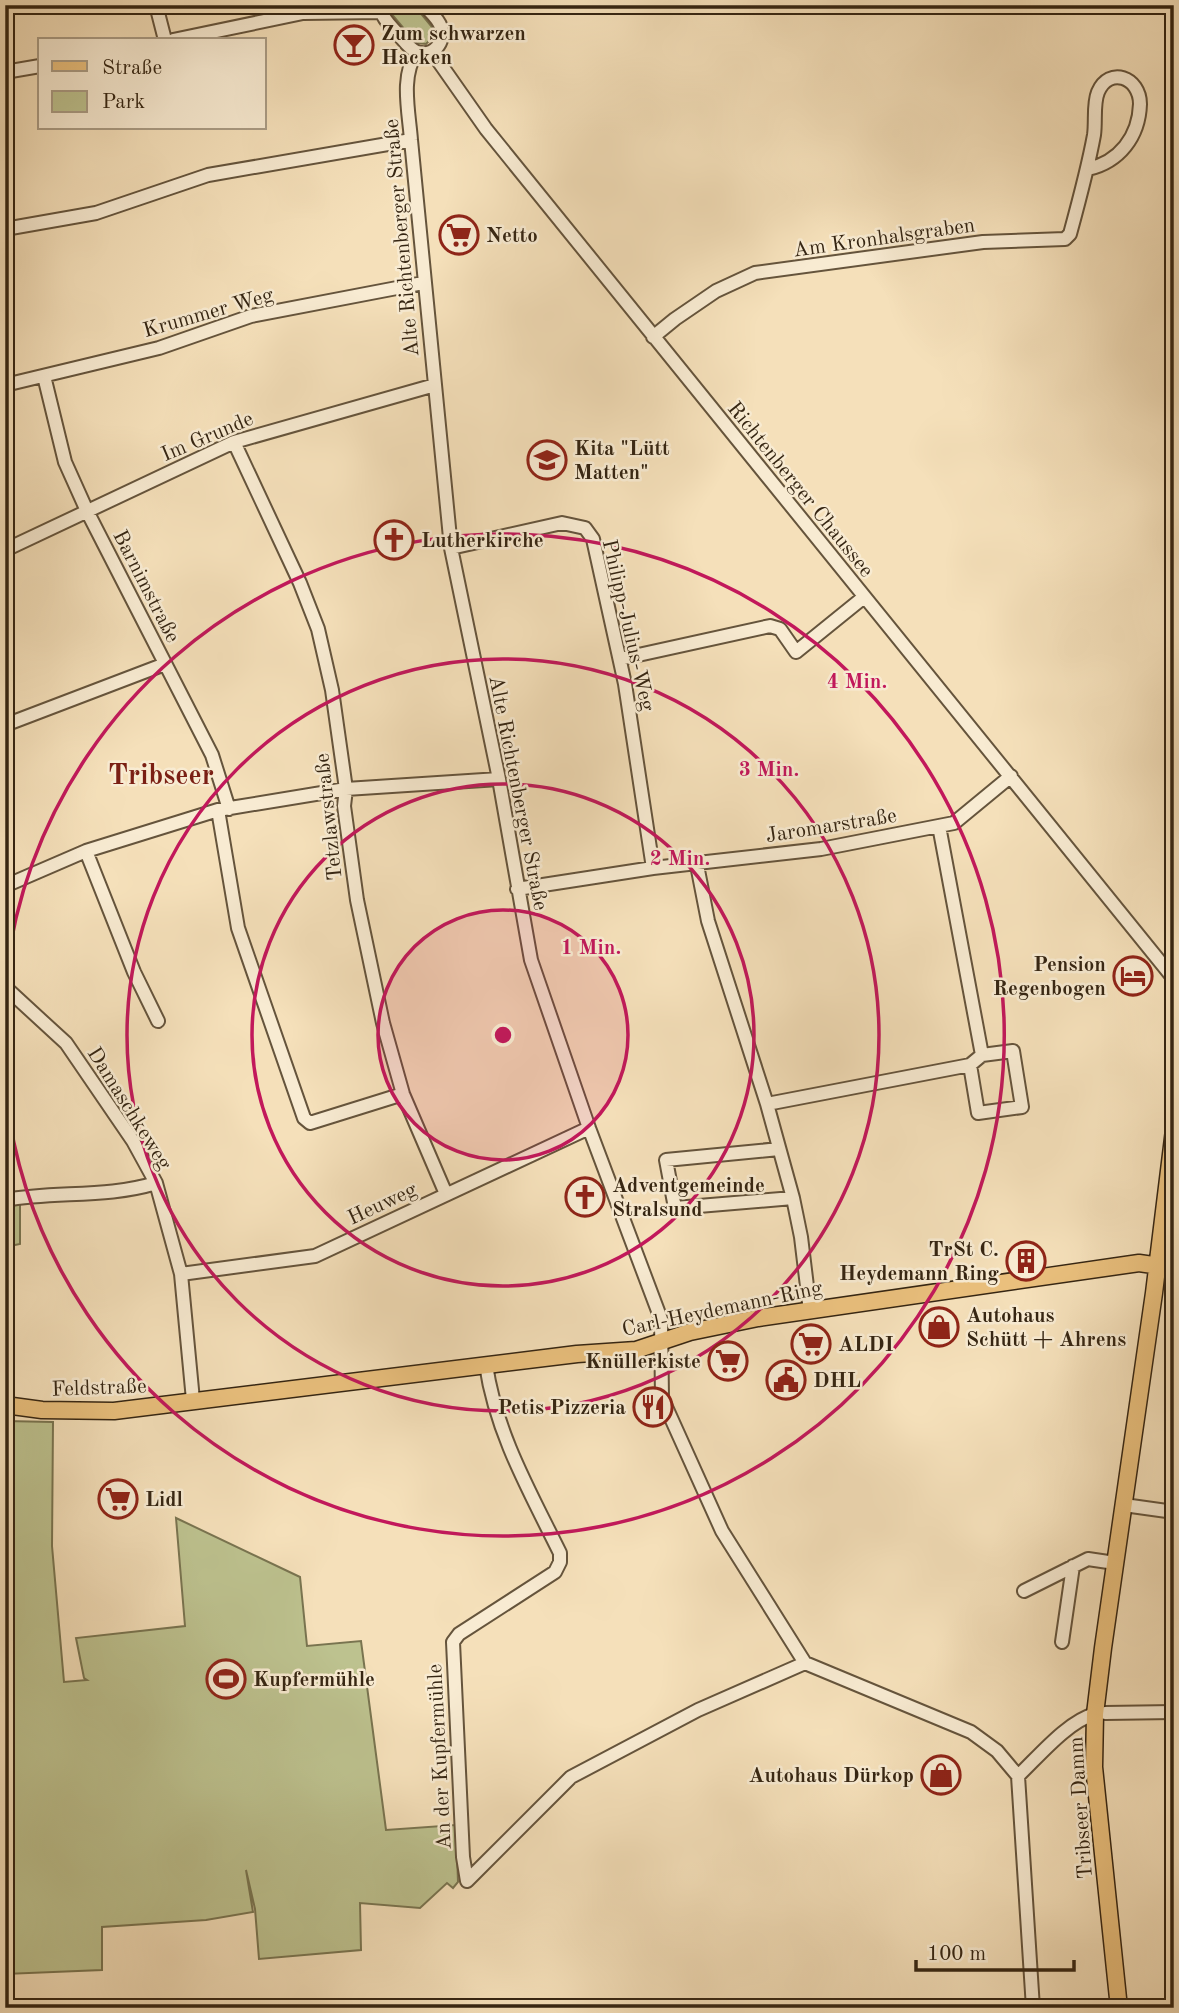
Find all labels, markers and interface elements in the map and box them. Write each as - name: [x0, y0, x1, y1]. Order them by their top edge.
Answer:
- bar icon: Zum schwarzen Hacken: [333, 24, 375, 66]
- place label: Zum schwarzen Hacken: [381, 24, 526, 69]
- legend: [38, 38, 266, 130]
- text: Straße: [102, 58, 162, 79]
- text: Park: [102, 92, 145, 113]
- street label: Alte Richtenberger Straße: [382, 118, 423, 358]
- supermarket icon: Netto: [438, 214, 480, 256]
- street label: Am Kronhalsgraben: [792, 215, 977, 262]
- place label: Netto: [486, 226, 538, 247]
- street label: Krummer Weg: [141, 285, 277, 342]
- street label: Richtenberger Chaussee: [723, 398, 877, 582]
- street label: Im Grunde: [159, 409, 257, 466]
- school or university icon: Kita "Lütt Matten": [526, 439, 568, 481]
- place label: Kita "Lütt Matten": [574, 439, 670, 484]
- church icon: Lutherkirche: [373, 519, 415, 561]
- street label: Barnimstraße: [108, 527, 183, 646]
- place label: Lutherkirche: [421, 531, 544, 552]
- street label: Philipp-Julius-Weg: [598, 537, 658, 714]
- text: 4 Min.: [827, 672, 887, 693]
- street label: Alte Richtenberger Straße: [484, 674, 551, 913]
- street label: Tetzlawstraße: [312, 752, 347, 881]
- text: 3 Min.: [739, 760, 799, 781]
- district label: Tribseer: [108, 763, 214, 791]
- street label: Jaromarstraße: [764, 806, 898, 847]
- text: 2 Min.: [650, 849, 710, 870]
- text: 1 Min.: [561, 938, 621, 959]
- place label: Pension Regenbogen: [993, 955, 1106, 1000]
- hotel icon: Pension Regenbogen: [1112, 955, 1154, 997]
- centre of rings: [491, 1023, 515, 1047]
- street label: Damaschkeweg: [83, 1044, 175, 1174]
- church icon: Adventgemeinde Stralsund: [564, 1176, 606, 1218]
- place label: Adventgemeinde Stralsund: [612, 1176, 765, 1221]
- street label: Heuweg: [345, 1179, 421, 1229]
- place label: TrSt C. Heydemann Ring: [839, 1240, 999, 1285]
- building icon: TrSt C. Heydemann Ring: [1005, 1240, 1047, 1282]
- street label: Carl-Heydemann-Ring: [620, 1278, 825, 1341]
- shop icon: Autohaus Schütt + Ahrens: [918, 1306, 960, 1348]
- place label: Autohaus Schütt + Ahrens: [966, 1306, 1126, 1351]
- supermarket icon: ALDI: [790, 1323, 832, 1365]
- place label: ALDI: [838, 1335, 894, 1356]
- supermarket icon: Knüllerkiste: [707, 1340, 749, 1382]
- place label: Knüllerkiste: [585, 1352, 701, 1373]
- public building icon: DHL: [765, 1359, 807, 1401]
- place label: DHL: [813, 1371, 861, 1392]
- street label: Feldstraße: [51, 1376, 147, 1401]
- restaurant icon: Petis Pizzeria: [632, 1386, 674, 1428]
- place label: Petis Pizzeria: [497, 1398, 626, 1419]
- supermarket icon: Lidl: [97, 1478, 139, 1520]
- place label: Lidl: [145, 1490, 183, 1511]
- sports icon: Kupfermühle: [205, 1658, 247, 1700]
- street label: An der Kupfermühle: [425, 1663, 456, 1850]
- place label: Kupfermühle: [253, 1670, 375, 1691]
- street label: Tribseer Damm: [1066, 1736, 1097, 1880]
- shop icon: Autohaus Dürkop: [920, 1754, 962, 1796]
- place label: Autohaus Dürkop: [749, 1766, 914, 1787]
- scale bar: [916, 1929, 1074, 1973]
- text: 100 m: [927, 1944, 986, 1965]

